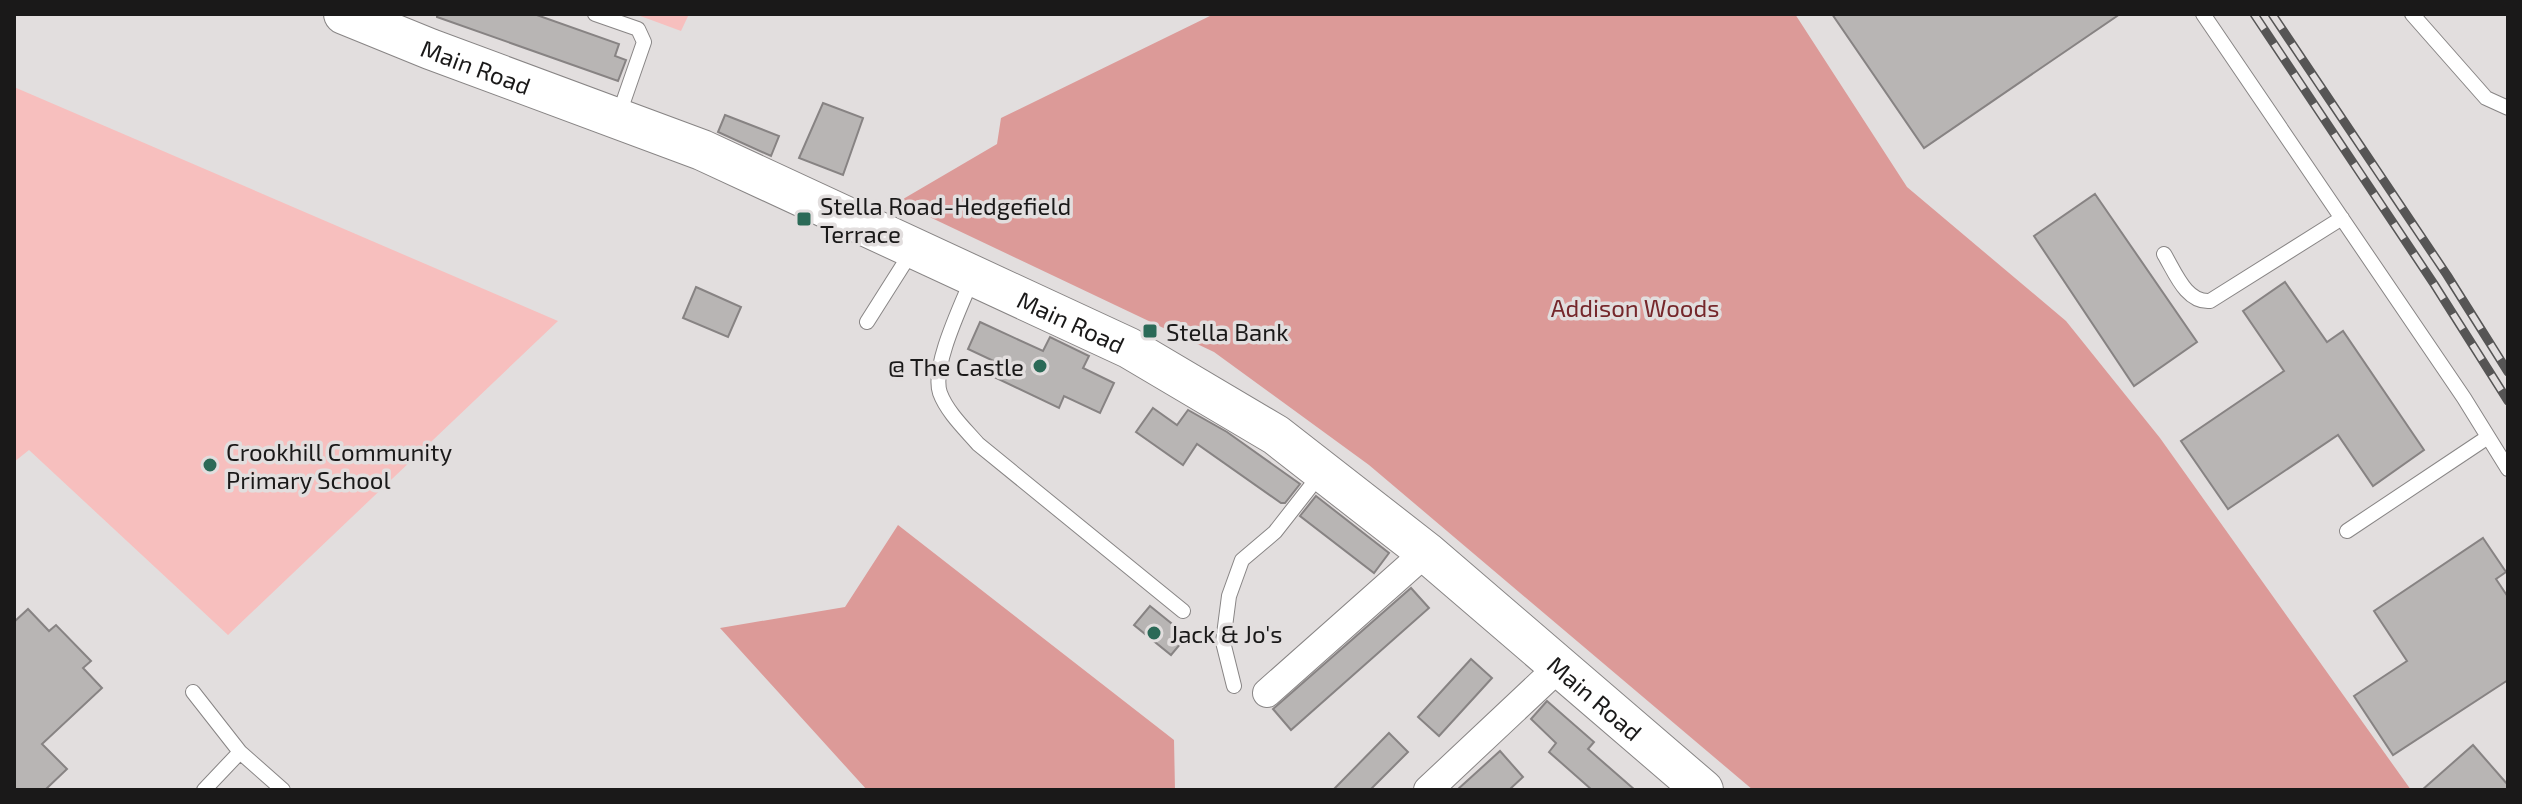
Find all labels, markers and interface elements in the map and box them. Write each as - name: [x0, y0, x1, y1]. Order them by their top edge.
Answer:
- street label: Main Road: [417, 33, 535, 100]
- place label: Stella Road-Hedgefield Terrace: [820, 191, 1071, 248]
- marker: Stella Road-Hedgefield Terrace: [795, 210, 813, 228]
- street label: Main Road: [1013, 284, 1129, 359]
- park label: Addison Woods: [1551, 293, 1719, 322]
- place label: Stella Bank: [1166, 317, 1288, 346]
- marker: Stella Bank: [1141, 322, 1159, 340]
- place label: @ The Castle: [888, 352, 1024, 381]
- marker: @ The Castle: [1031, 357, 1049, 375]
- place label: Crookhill Community Primary School: [226, 437, 452, 494]
- marker: Crookhill Community Primary School: [201, 456, 219, 474]
- place label: Jack & Jo's: [1170, 619, 1282, 648]
- marker: Jack & Jo's: [1145, 624, 1163, 642]
- street label: Main Road: [1542, 649, 1648, 746]

